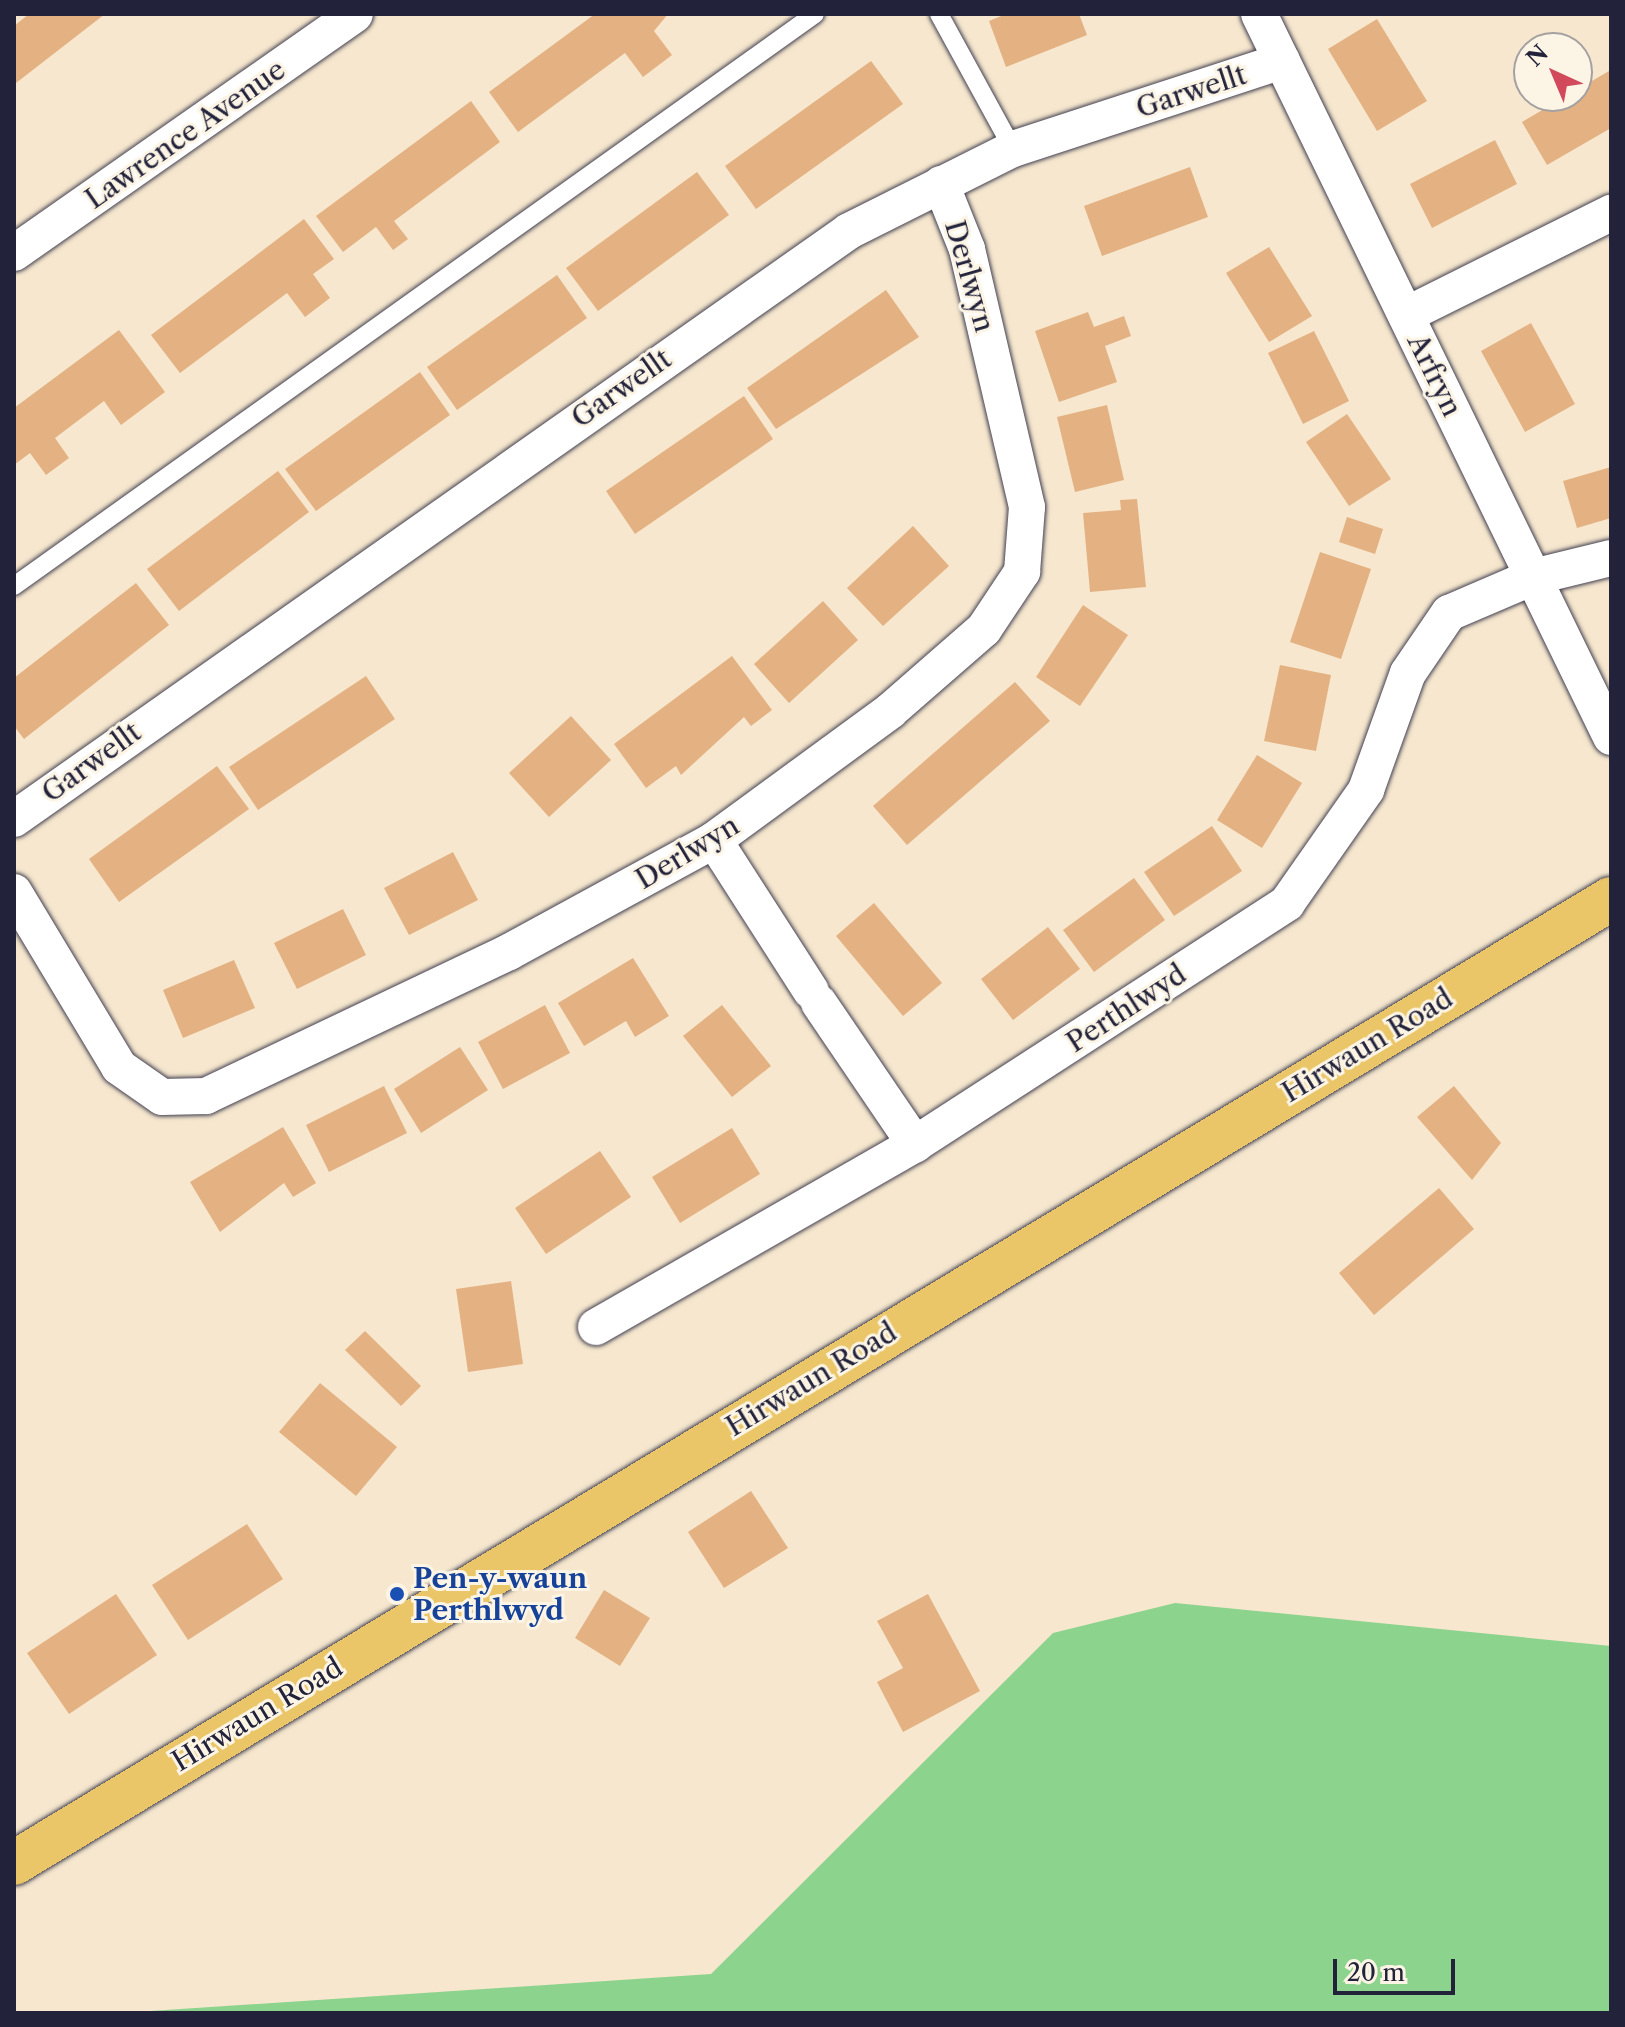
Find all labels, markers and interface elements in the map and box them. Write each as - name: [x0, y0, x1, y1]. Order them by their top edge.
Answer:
- north arrow: [1513, 32, 1593, 112]
- text: N: [1521, 39, 1554, 72]
- street label: Lawrence Avenue: [78, 52, 292, 216]
- street label: Garwellt: [1132, 57, 1250, 125]
- street label: Derlwyn: [938, 216, 1002, 336]
- street label: Arfryn: [1401, 328, 1469, 422]
- street label: Garwellt: [565, 342, 677, 434]
- street label: Garwellt: [35, 715, 147, 809]
- street label: Derlwyn: [629, 808, 745, 896]
- street label: Perthlwyd: [1060, 957, 1192, 1059]
- street label: Hirwaun Road: [1276, 981, 1458, 1109]
- street label: Hirwaun Road: [720, 1315, 902, 1443]
- place label: Pen-y-waun Perthlwyd: [413, 1561, 587, 1627]
- marker: Pen-y-waun Perthlwyd: [388, 1585, 406, 1603]
- street label: Hirwaun Road: [166, 1650, 348, 1778]
- scale bar: [1337, 1943, 1459, 1993]
- text: 20 m: [1347, 1958, 1405, 1987]

